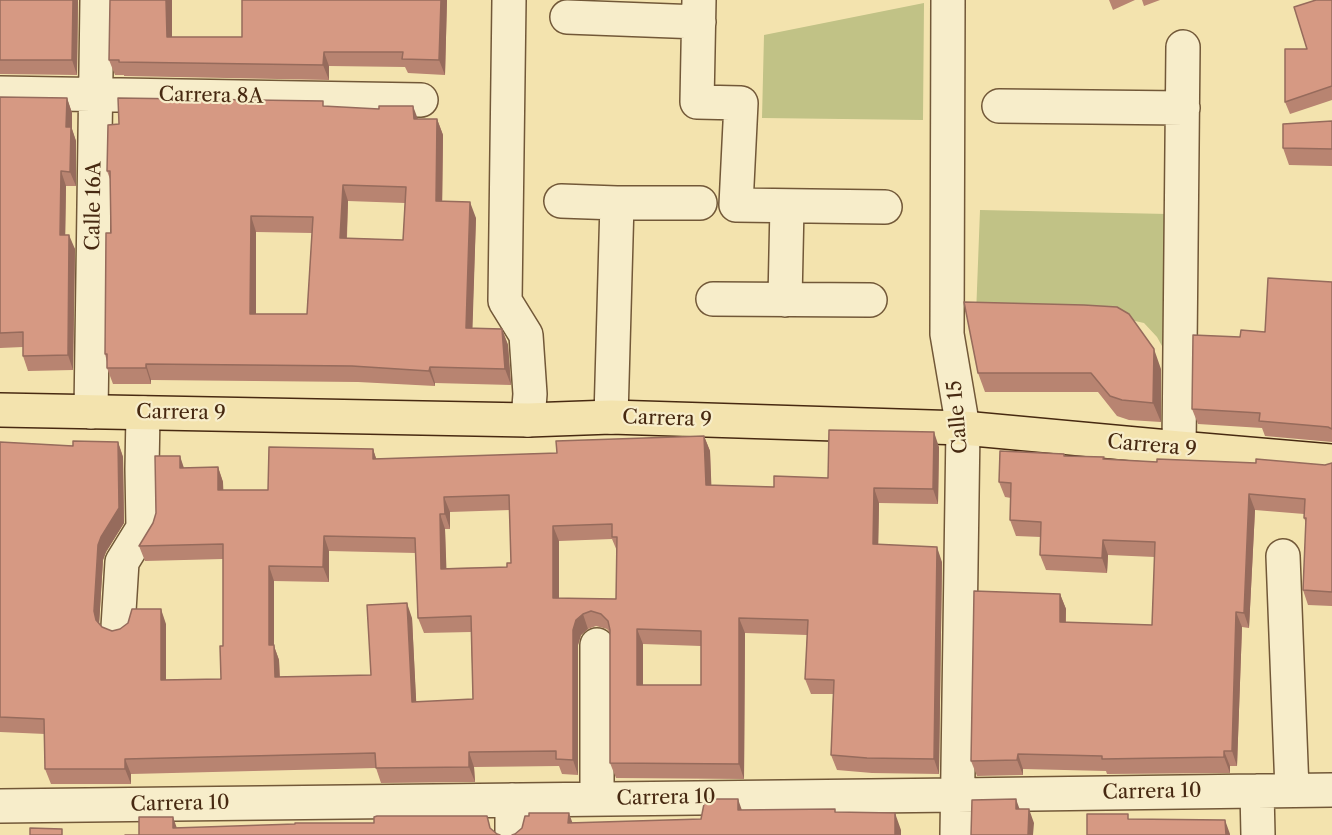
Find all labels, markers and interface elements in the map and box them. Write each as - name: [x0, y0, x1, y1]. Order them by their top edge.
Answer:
- street label: Carrera 8A: [158, 83, 264, 109]
- street label: Calle 16A: [81, 161, 107, 251]
- street label: Calle 15: [943, 379, 973, 455]
- street label: Carrera 9: [136, 400, 226, 426]
- street label: Carrera 9: [622, 405, 712, 433]
- street label: Carrera 9: [1106, 430, 1198, 462]
- street label: Carrera 10: [1102, 779, 1202, 805]
- street label: Carrera 10: [616, 785, 716, 811]
- street label: Carrera 10: [130, 791, 230, 817]

